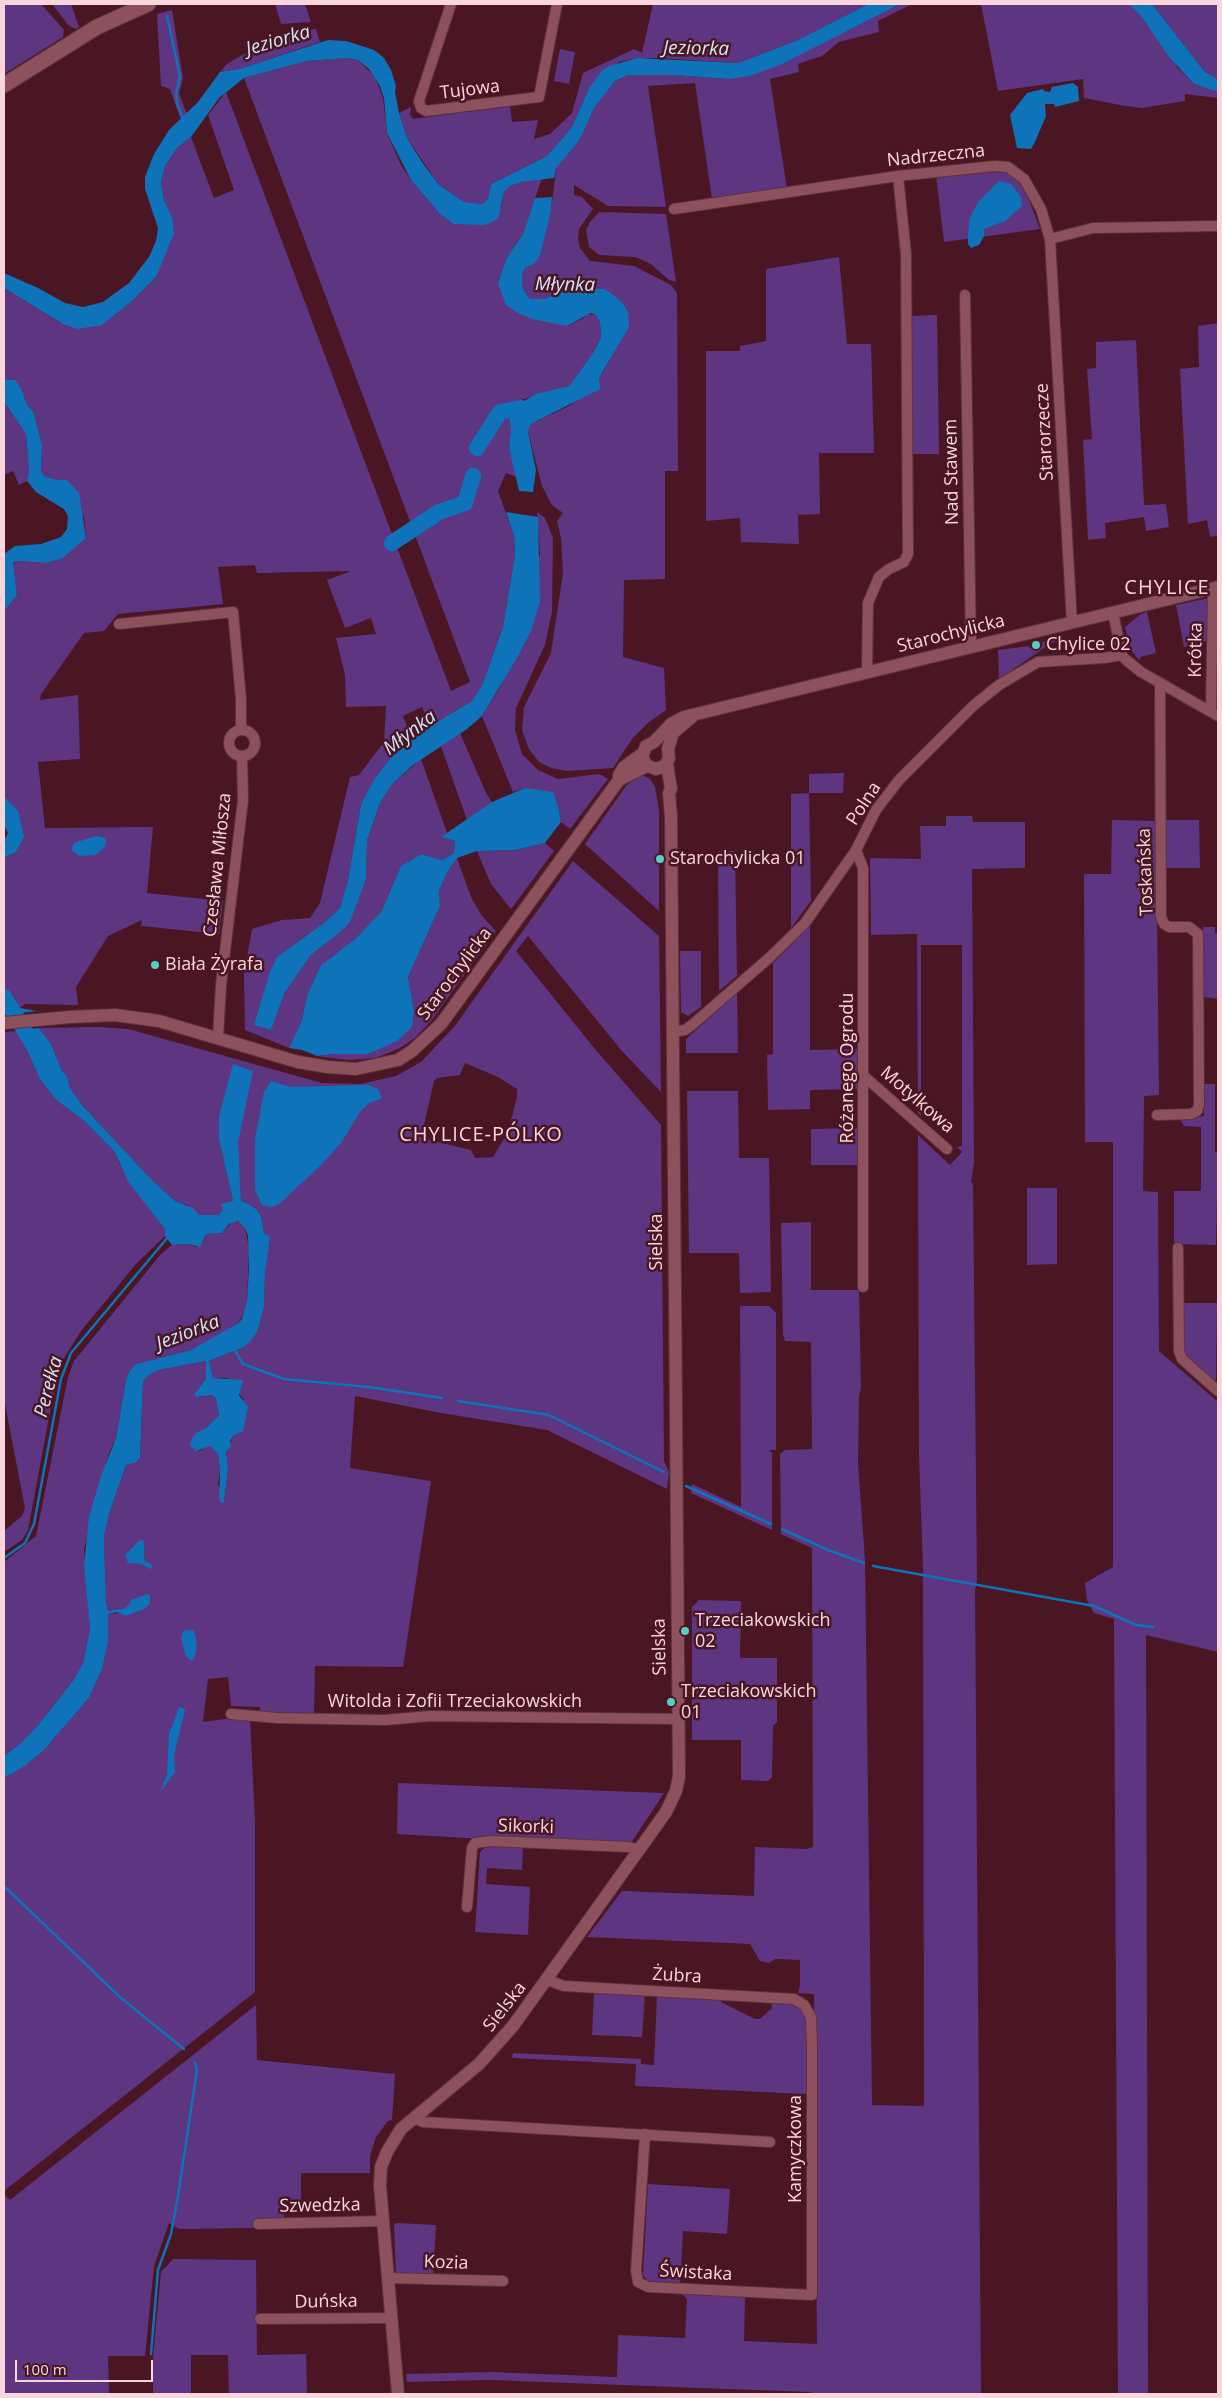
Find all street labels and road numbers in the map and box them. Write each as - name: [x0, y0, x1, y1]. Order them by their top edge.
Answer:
- street label: Tujowa: [439, 76, 501, 104]
- street label: Nadrzeczna: [886, 140, 986, 172]
- street label: Starorzecze: [1032, 383, 1058, 481]
- street label: Nad Stawem: [940, 419, 964, 525]
- street label: Starochylicka: [895, 610, 1007, 658]
- street label: Krótka: [1185, 622, 1207, 678]
- street label: Polna: [842, 778, 886, 830]
- street label: Czesława Miłosza: [200, 792, 236, 938]
- street label: Toskańska: [1134, 828, 1158, 916]
- street label: Starochylicka: [413, 923, 497, 1025]
- street label: Różanego Ogrodu: [837, 993, 859, 1143]
- street label: Motylkowa: [875, 1062, 959, 1138]
- street label: Sielska: [646, 1213, 668, 1271]
- street label: Sielska: [649, 1618, 671, 1676]
- street label: Witolda i Zofii Trzeciakowskich: [328, 1691, 582, 1713]
- street label: Sikorki: [498, 1815, 554, 1839]
- street label: Żubra: [652, 1964, 702, 1988]
- street label: Sielska: [479, 1978, 531, 2036]
- street label: Kamyczkowa: [785, 2095, 807, 2203]
- street label: Szwedzka: [279, 2194, 361, 2218]
- street label: Kozia: [423, 2251, 469, 2275]
- street label: Świstaka: [659, 2260, 733, 2286]
- street label: Duńska: [294, 2291, 358, 2313]

